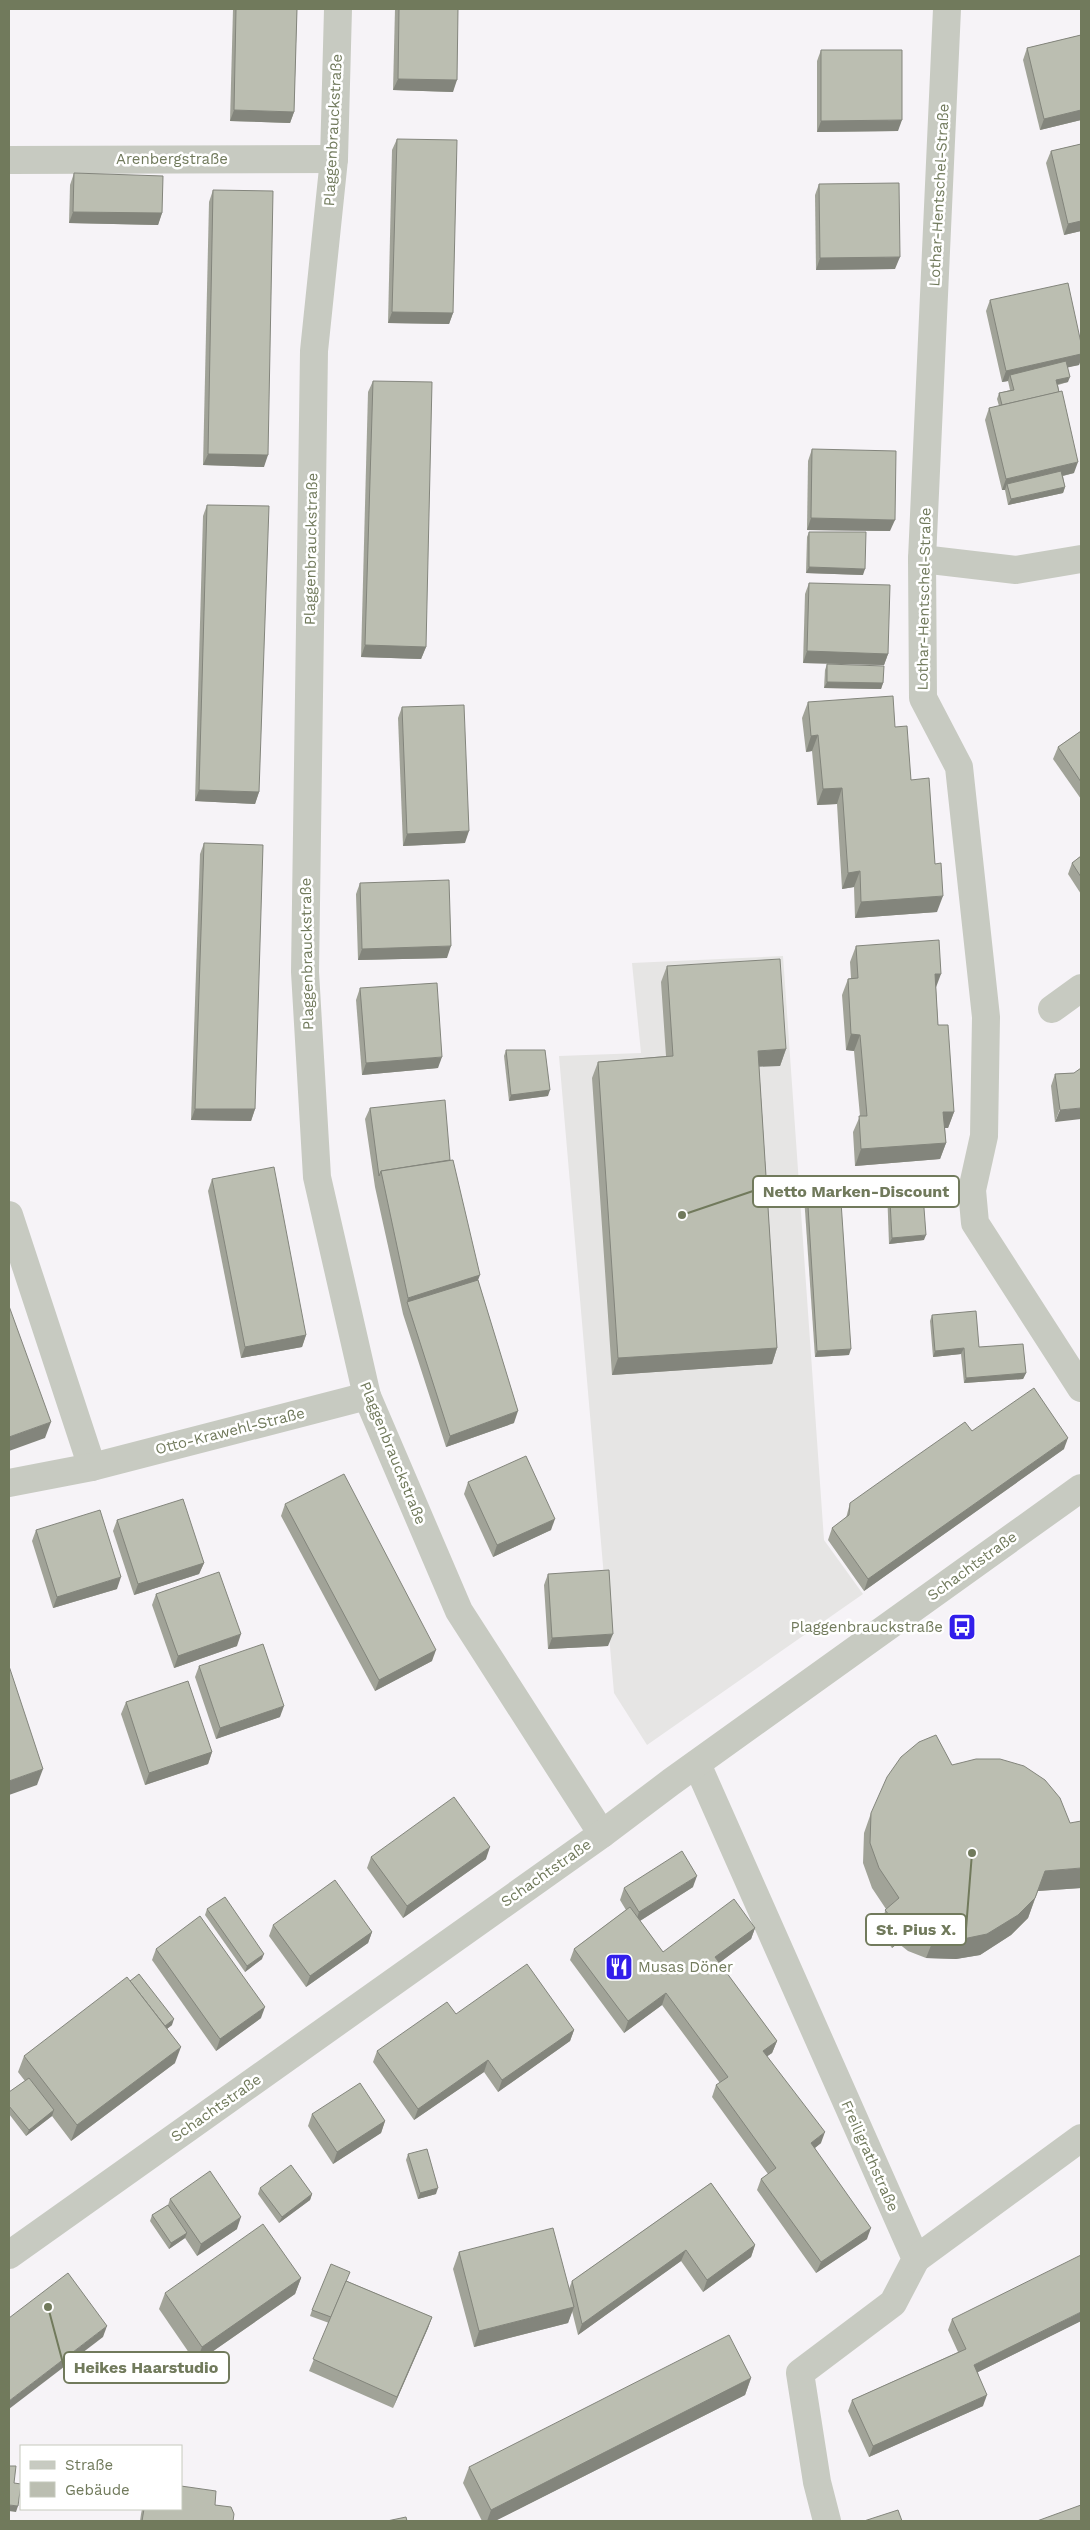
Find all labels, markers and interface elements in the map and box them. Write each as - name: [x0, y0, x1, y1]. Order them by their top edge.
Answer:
- street label: Plaggenbrauckstraße: [320, 53, 346, 207]
- street label: Lothar-Hentschel-Straße: [925, 103, 953, 287]
- street label: Arenbergstraße: [116, 150, 228, 168]
- street label: Plaggenbrauckstraße: [301, 473, 321, 625]
- street label: Lothar-Hentschel-Straße: [913, 507, 935, 691]
- street label: Plaggenbrauckstraße: [297, 878, 317, 1030]
- callout: Netto Marken-Discount: [753, 1176, 959, 1207]
- text: Netto Marken-Discount: [763, 1182, 949, 1201]
- street label: Plaggenbrauckstraße: [356, 1379, 430, 1527]
- street label: Otto-Krawehl-Straße: [153, 1404, 307, 1458]
- street label: Schachtstraße: [924, 1528, 1020, 1604]
- bus stop icon: Plaggenbrauckstraße: [947, 1612, 977, 1642]
- place label: Plaggenbrauckstraße: [791, 1618, 943, 1636]
- street label: Schachtstraße: [497, 1835, 595, 1911]
- callout: St. Pius X.: [866, 1914, 966, 1945]
- text: St. Pius X.: [876, 1920, 956, 1939]
- restaurant icon: Musas Döner: [604, 1952, 634, 1982]
- place label: Musas Döner: [638, 1958, 733, 1976]
- street label: Schachtstraße: [167, 2070, 265, 2146]
- street label: Freiligrathstraße: [837, 2098, 903, 2214]
- callout: Heikes Haarstudio: [64, 2352, 229, 2383]
- text: Heikes Haarstudio: [74, 2358, 219, 2377]
- legend: [20, 2445, 182, 2510]
- text: Straße: [65, 2456, 113, 2474]
- text: Gebäude: [65, 2481, 130, 2499]

